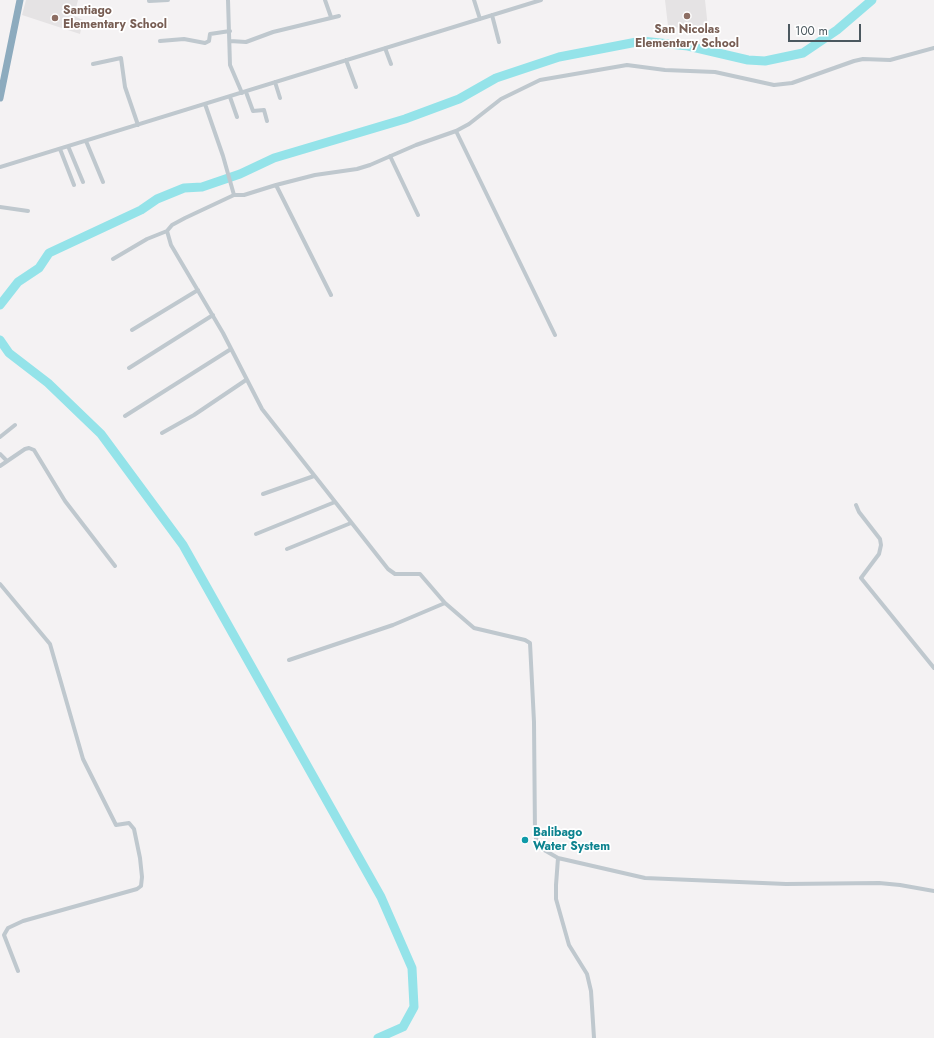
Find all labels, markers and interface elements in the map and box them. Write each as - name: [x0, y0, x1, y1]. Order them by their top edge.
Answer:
- place label: Santiago Elementary School: [63, 4, 167, 32]
- marker: San Nicolas Elementary School: [682, 11, 692, 21]
- marker: Santiago Elementary School: [50, 13, 60, 23]
- scale bar: [790, 16, 863, 42]
- text: 100 m: [795, 22, 828, 40]
- place label: San Nicolas Elementary School: [635, 23, 739, 51]
- place label: Balibago Water System: [533, 826, 610, 854]
- marker: Balibago Water System: [520, 835, 530, 845]

